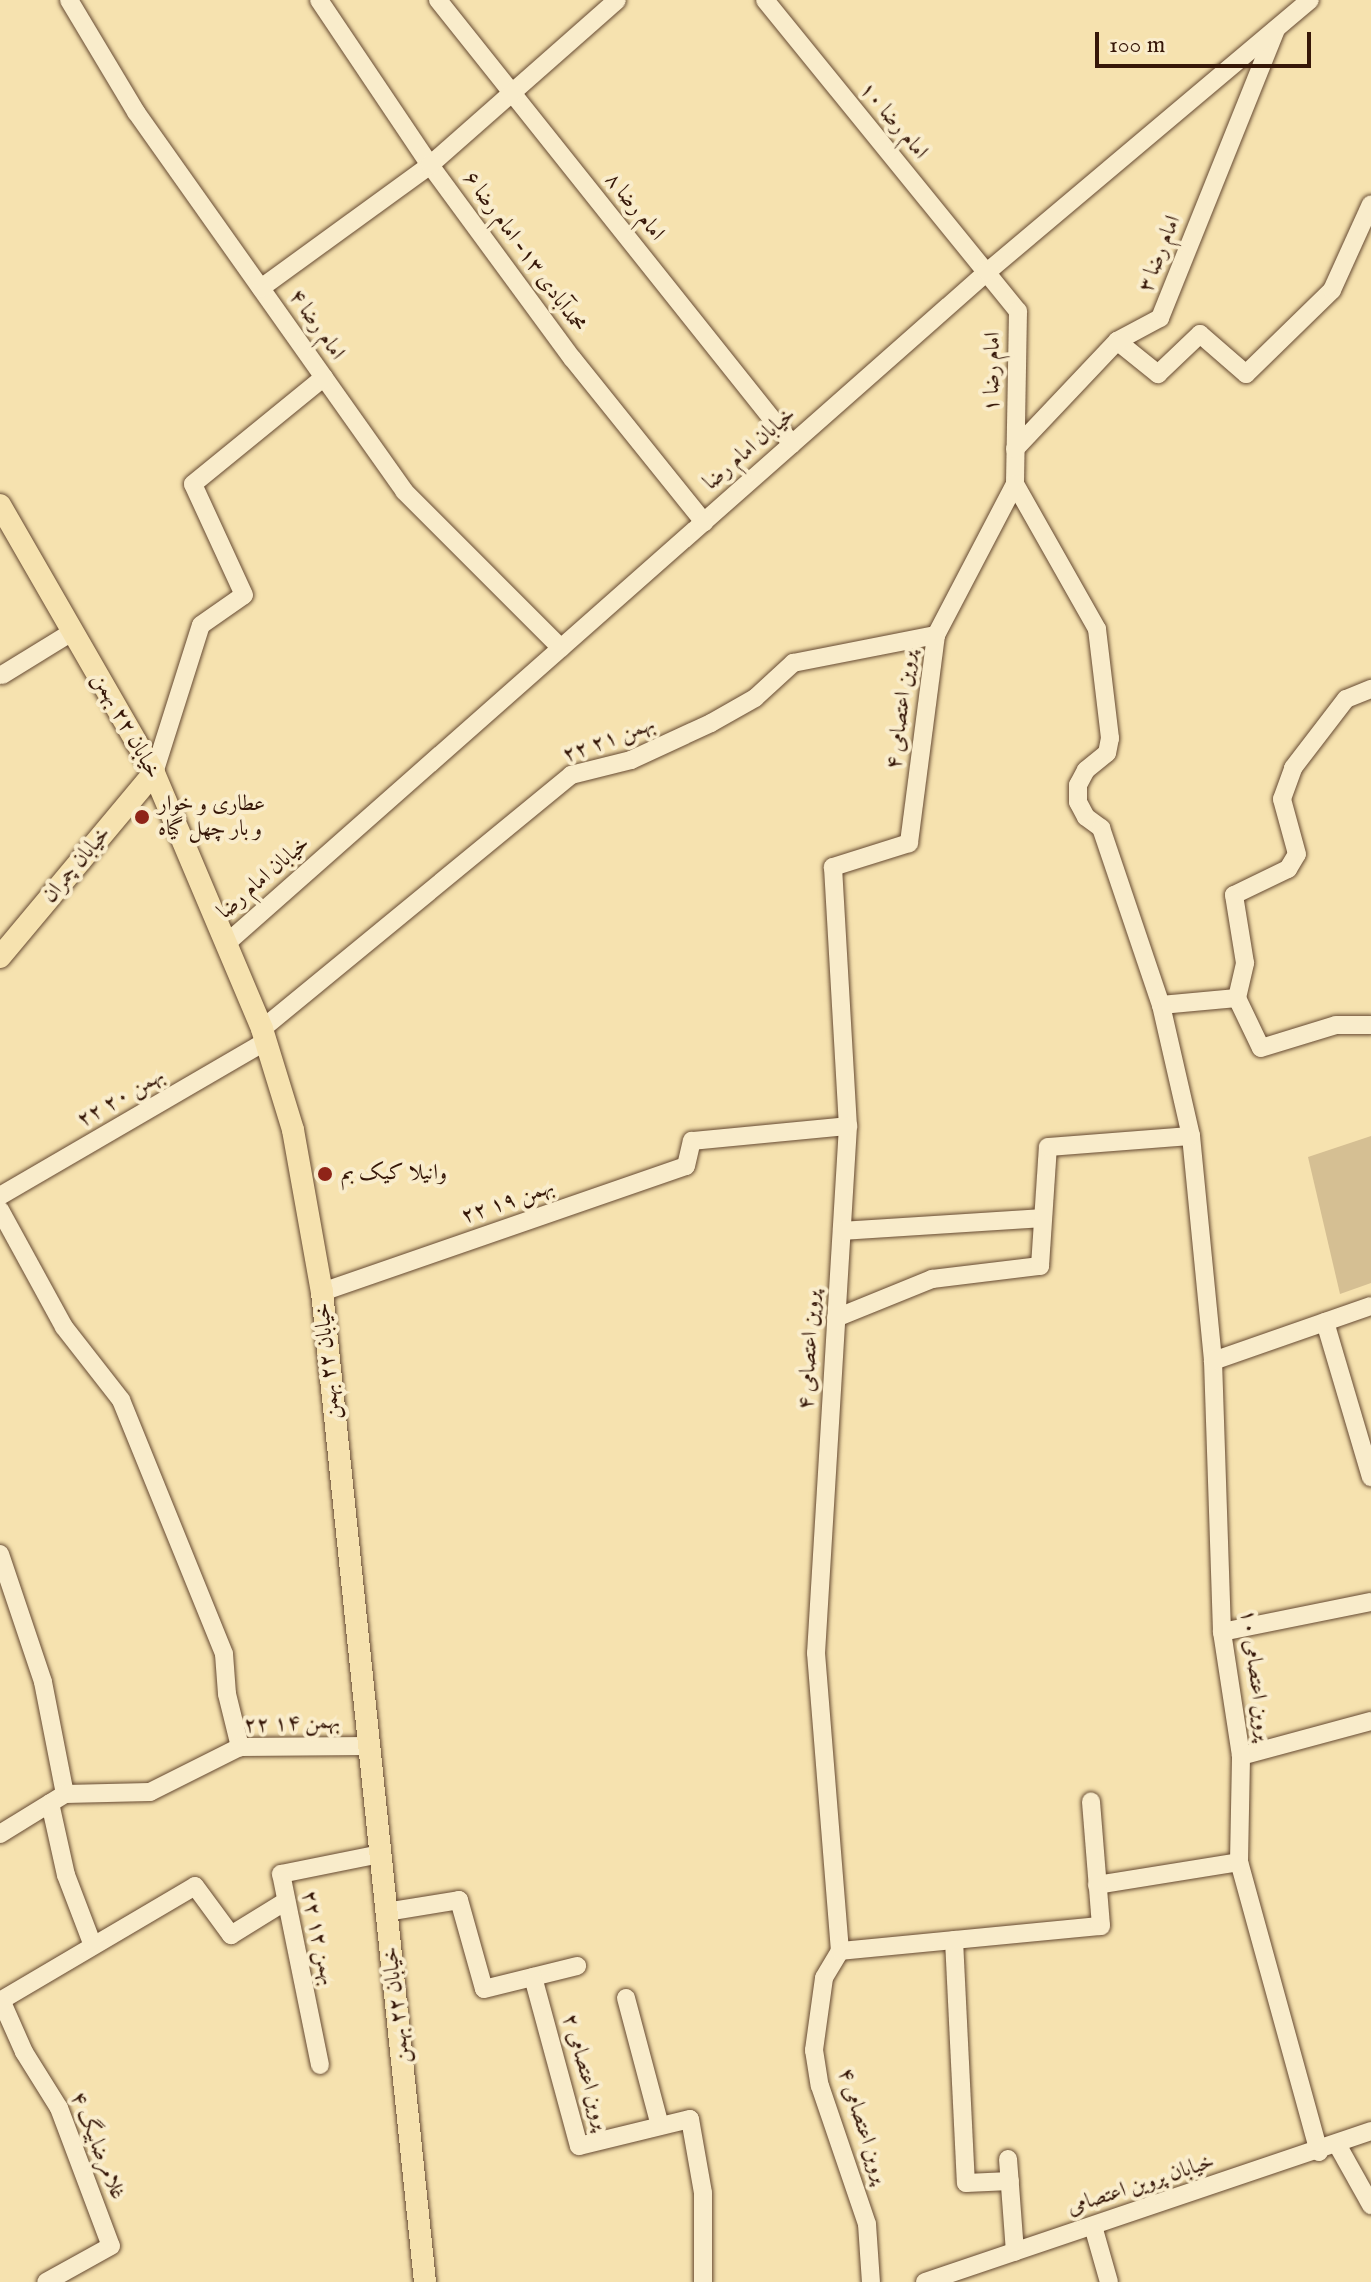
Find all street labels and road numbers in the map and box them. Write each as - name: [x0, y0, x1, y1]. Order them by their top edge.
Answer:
- street label: امام رضا ۱۰: [853, 77, 933, 165]
- street label: محمدآبادی ۱۳- امام رضا ۶: [457, 166, 591, 338]
- street label: امام رضا ۸: [599, 168, 669, 246]
- street label: امام رضا ۳: [1133, 212, 1187, 296]
- street label: امام رضا ۴: [282, 285, 350, 365]
- street label: امام رضا ۱: [979, 332, 1007, 412]
- street label: خیابان امام رضا: [698, 402, 802, 496]
- street label: پروین اعتصامی ۴: [882, 649, 922, 771]
- street label: خیابان ۲۲ بهمن: [86, 668, 166, 784]
- street label: ۲۲ بهمن ۲۱: [559, 711, 659, 769]
- street label: خیابان چمران: [37, 821, 117, 909]
- street label: خیابان امام رضا: [212, 831, 316, 925]
- street label: ۲۲ بهمن ۲۰: [73, 1062, 169, 1134]
- street label: ۲۲ بهمن ۱۹: [458, 1174, 558, 1230]
- street label: پروین اعتصامی ۴: [794, 1290, 826, 1410]
- street label: خیابان ۲۲ بهمن: [310, 1301, 346, 1421]
- street label: پروین اعتصامی ۱۰: [1234, 1608, 1276, 1742]
- street label: ۲۲ بهمن ۱۴: [243, 1709, 341, 1739]
- street label: ۲۲ بهمن ۱۲: [295, 1888, 341, 1988]
- street label: خیابان ۲۲ بهمن: [378, 1945, 416, 2065]
- street label: پروین اعتصامی ۲: [556, 2011, 614, 2133]
- street label: پروین اعتصامی ۴: [831, 2065, 893, 2187]
- street label: غلامرضابیگ ۴: [63, 2088, 131, 2204]
- street label: خیابان پروین اعتصامی: [1064, 2149, 1218, 2221]

